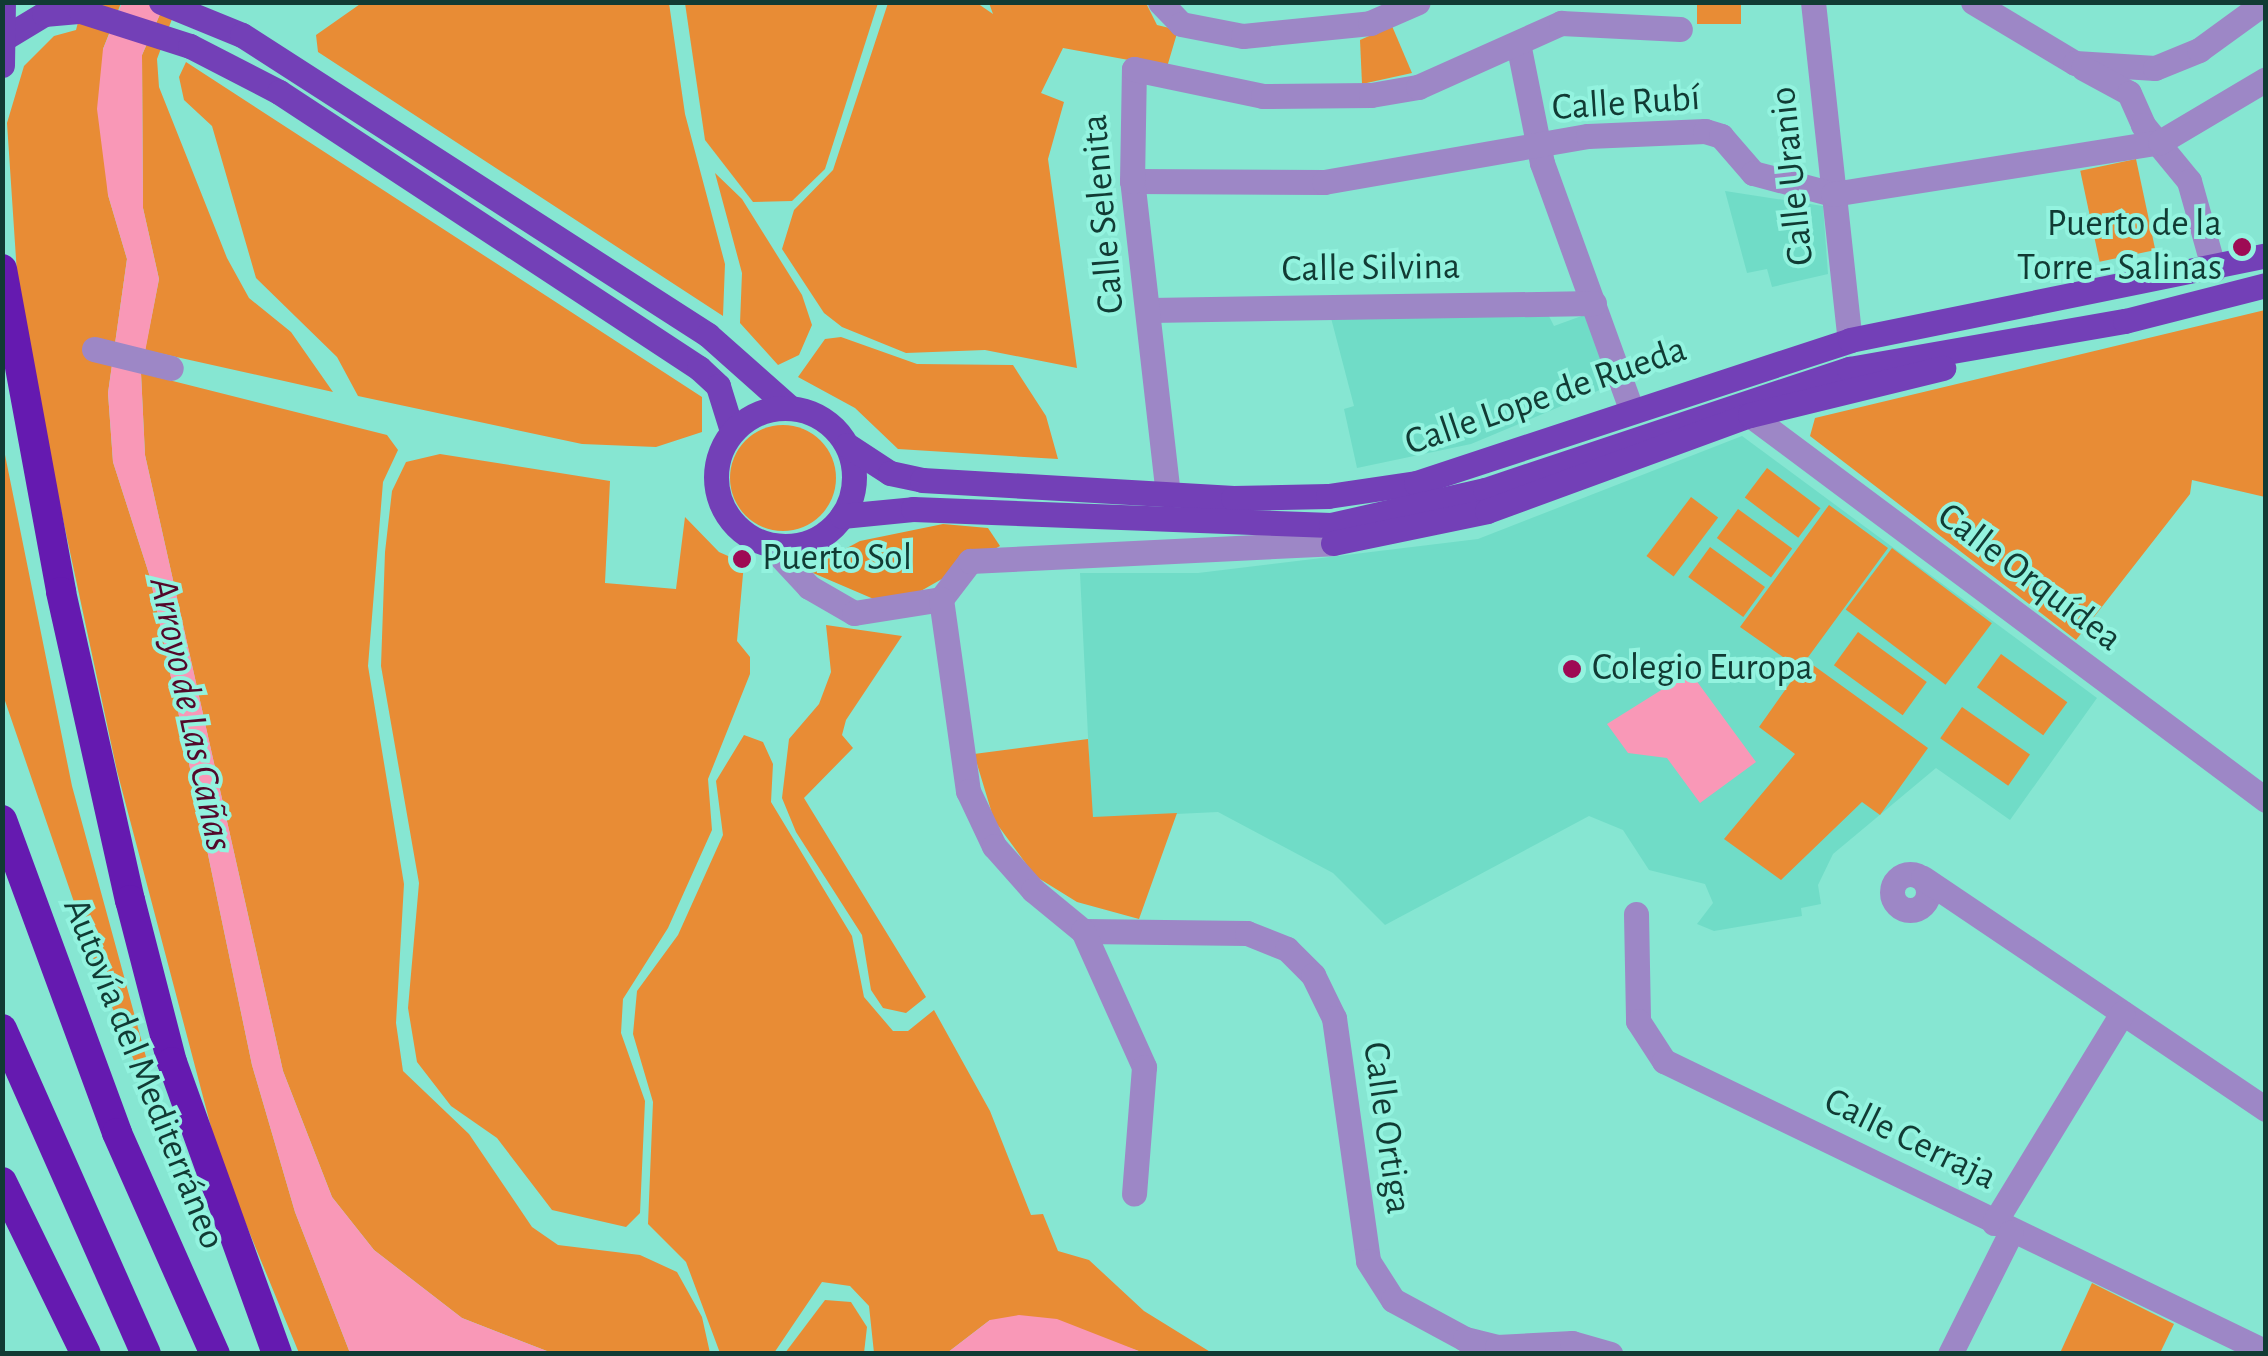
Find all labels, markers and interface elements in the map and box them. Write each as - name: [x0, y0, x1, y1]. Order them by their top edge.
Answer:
- street label: Calle Rubí: [1550, 76, 1702, 132]
- street label: Calle Uranio: [1761, 84, 1825, 268]
- street label: Calle Selenita: [1073, 112, 1135, 316]
- place label: Puerto de la Torre - Salinas: [2017, 202, 2222, 292]
- marker: Puerto de la Torre - Salinas: [2231, 236, 2253, 258]
- street label: Calle Silvina: [1281, 245, 1461, 293]
- street label: Calle Lope de Rueda: [1399, 327, 1693, 467]
- street label: Calle Orquídea: [1928, 494, 2130, 662]
- place label: Puerto Sol: [762, 536, 912, 582]
- marker: Puerto Sol: [731, 548, 753, 570]
- water label: Arroyo de Las Cañas: [139, 573, 243, 855]
- place label: Colegio Europa: [1592, 646, 1813, 692]
- marker: Colegio Europa: [1561, 658, 1583, 680]
- street label: Autovía del Mediterráneo: [52, 892, 234, 1256]
- street label: Calle Ortiga: [1351, 1039, 1421, 1217]
- street label: Calle Cerraja: [1817, 1079, 2003, 1201]

